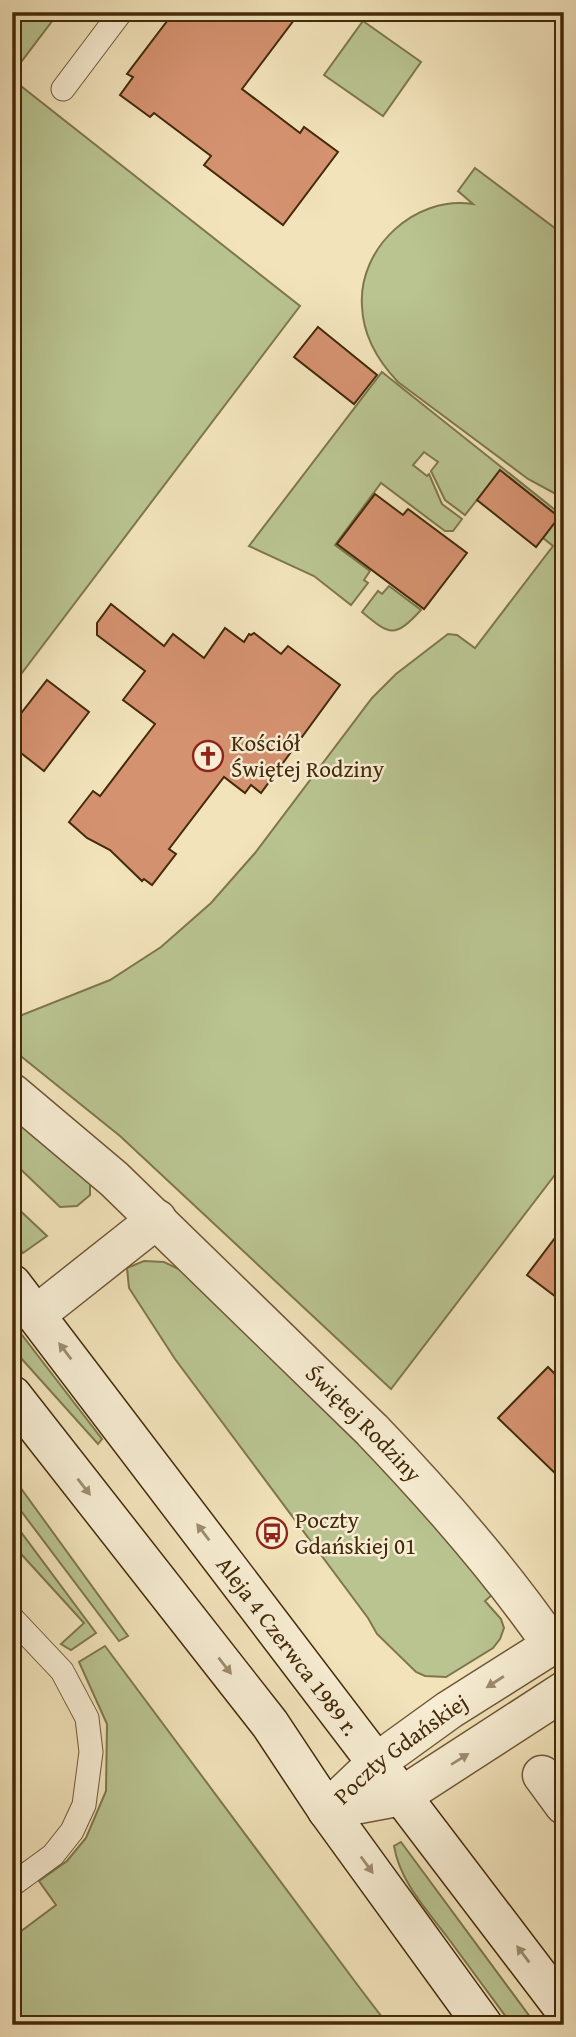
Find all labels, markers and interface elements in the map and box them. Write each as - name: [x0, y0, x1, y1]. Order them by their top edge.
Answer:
- place label: Kościół Świętej Rodziny: [231, 726, 385, 785]
- church icon: Kościół Świętej Rodziny: [191, 739, 225, 773]
- one-way arrow: [57, 1342, 72, 1360]
- street label: Świętej Rodziny: [298, 1357, 430, 1490]
- one-way arrow: [77, 1478, 91, 1496]
- place label: Poczty Gdańskiej 01: [295, 1503, 416, 1562]
- bus stop icon: Poczty Gdańskiej 01: [255, 1516, 289, 1550]
- one-way arrow: [195, 1523, 210, 1541]
- street label: Aleja 4 Czerwca 1989 r.: [209, 1549, 367, 1742]
- one-way arrow: [217, 1657, 231, 1675]
- one-way arrow: [485, 1675, 505, 1688]
- street label: Poczty Gdańskiej: [326, 1685, 474, 1811]
- one-way arrow: [450, 1753, 470, 1766]
- one-way arrow: [360, 1856, 374, 1874]
- one-way arrow: [515, 1946, 530, 1964]

